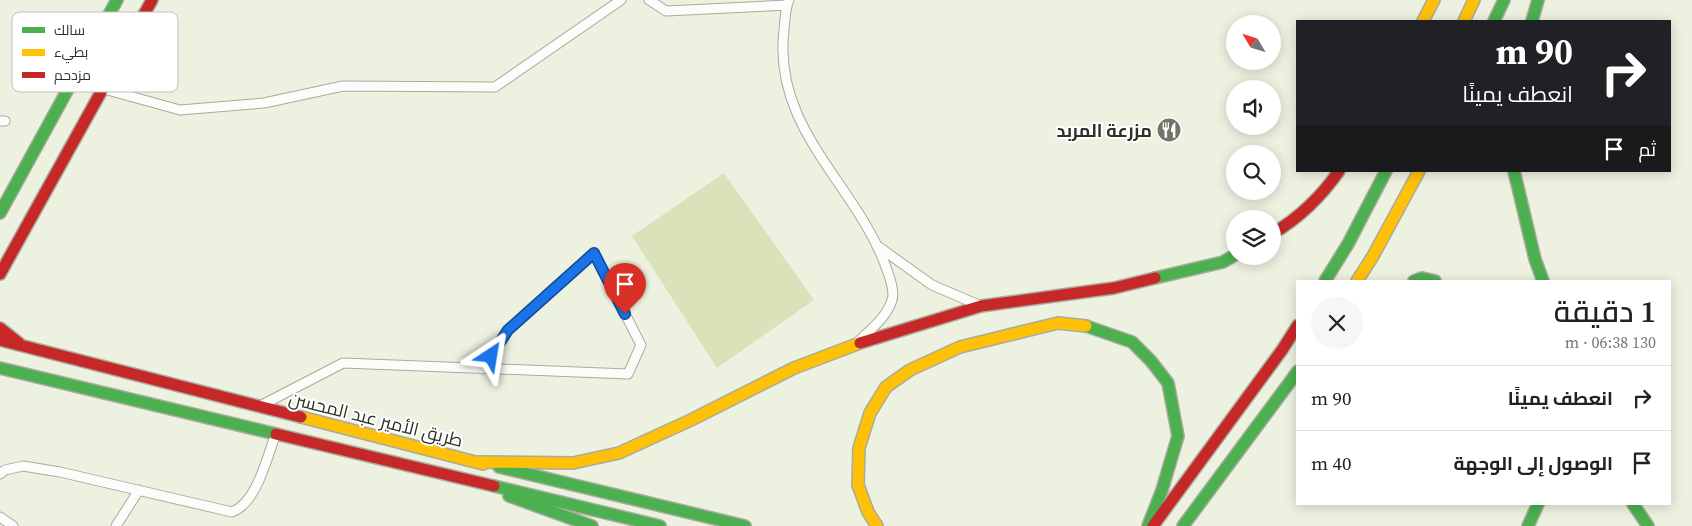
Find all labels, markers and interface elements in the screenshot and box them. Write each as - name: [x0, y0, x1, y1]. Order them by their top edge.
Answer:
- legend: [12, 12, 178, 92]
- north arrow: [1226, 15, 1281, 70]
- map controls: [1226, 15, 1281, 265]
- text: سالك: [54, 20, 85, 40]
- text: 90 m: [1496, 28, 1573, 76]
- icon: right: [1591, 40, 1656, 105]
- text: بطيء: [54, 42, 88, 64]
- text: مزدحم: [54, 65, 91, 85]
- text: انعطف يمينًا: [1462, 79, 1573, 109]
- button: sound: [1226, 80, 1281, 135]
- restaurant icon: مزرعة المربد: [1156, 117, 1182, 143]
- place label: مزرعة المربد: [1056, 118, 1152, 143]
- icon: arrive: [1600, 135, 1628, 163]
- text: ثم: [1638, 136, 1656, 162]
- button: search: [1226, 145, 1281, 200]
- button: layers: [1226, 210, 1281, 265]
- pin: [604, 263, 646, 314]
- icon: arrive: [611, 270, 639, 298]
- text: 1 دقيقة: [1554, 291, 1656, 332]
- button: close: [1311, 297, 1363, 349]
- position arrow: [464, 329, 516, 381]
- text: 130 m · 06:38: [1565, 331, 1656, 353]
- icon: right: [1628, 384, 1656, 412]
- street label: طريق الأمير عبد المحسن: [286, 385, 466, 453]
- text: 90 m: [1311, 385, 1352, 411]
- text: انعطف يمينًا: [1508, 385, 1613, 411]
- icon: arrive: [1628, 449, 1656, 477]
- text: 40 m: [1311, 450, 1352, 476]
- text: الوصول إلى الوجهة: [1453, 450, 1613, 476]

